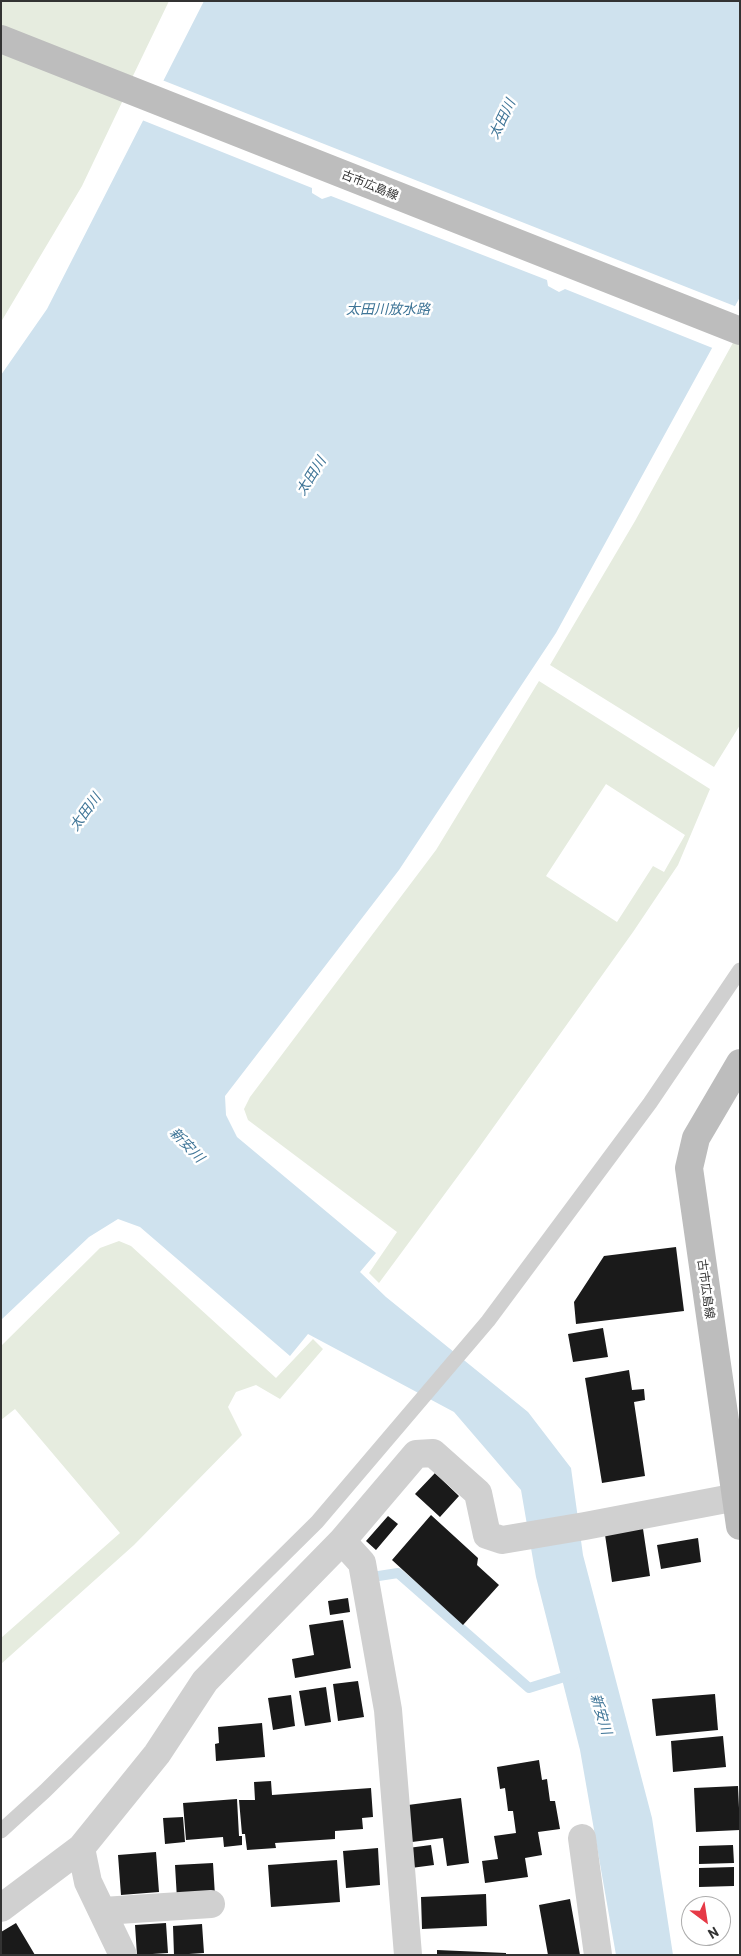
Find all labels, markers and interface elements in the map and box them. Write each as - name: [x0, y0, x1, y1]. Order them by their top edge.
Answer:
- water label: 太田川: [485, 96, 519, 142]
- street label: 古市広島線: [339, 167, 401, 203]
- water label: 太田川放水路: [346, 301, 430, 317]
- water label: 太田川: [293, 454, 329, 498]
- water label: 太田川: [66, 790, 104, 834]
- water label: 新安川: [166, 1124, 208, 1166]
- street label: 古市広島線: [695, 1258, 717, 1320]
- water label: 新安川: [587, 1691, 615, 1737]
- north arrow: [681, 1896, 731, 1946]
- text: N: [705, 1924, 722, 1943]

